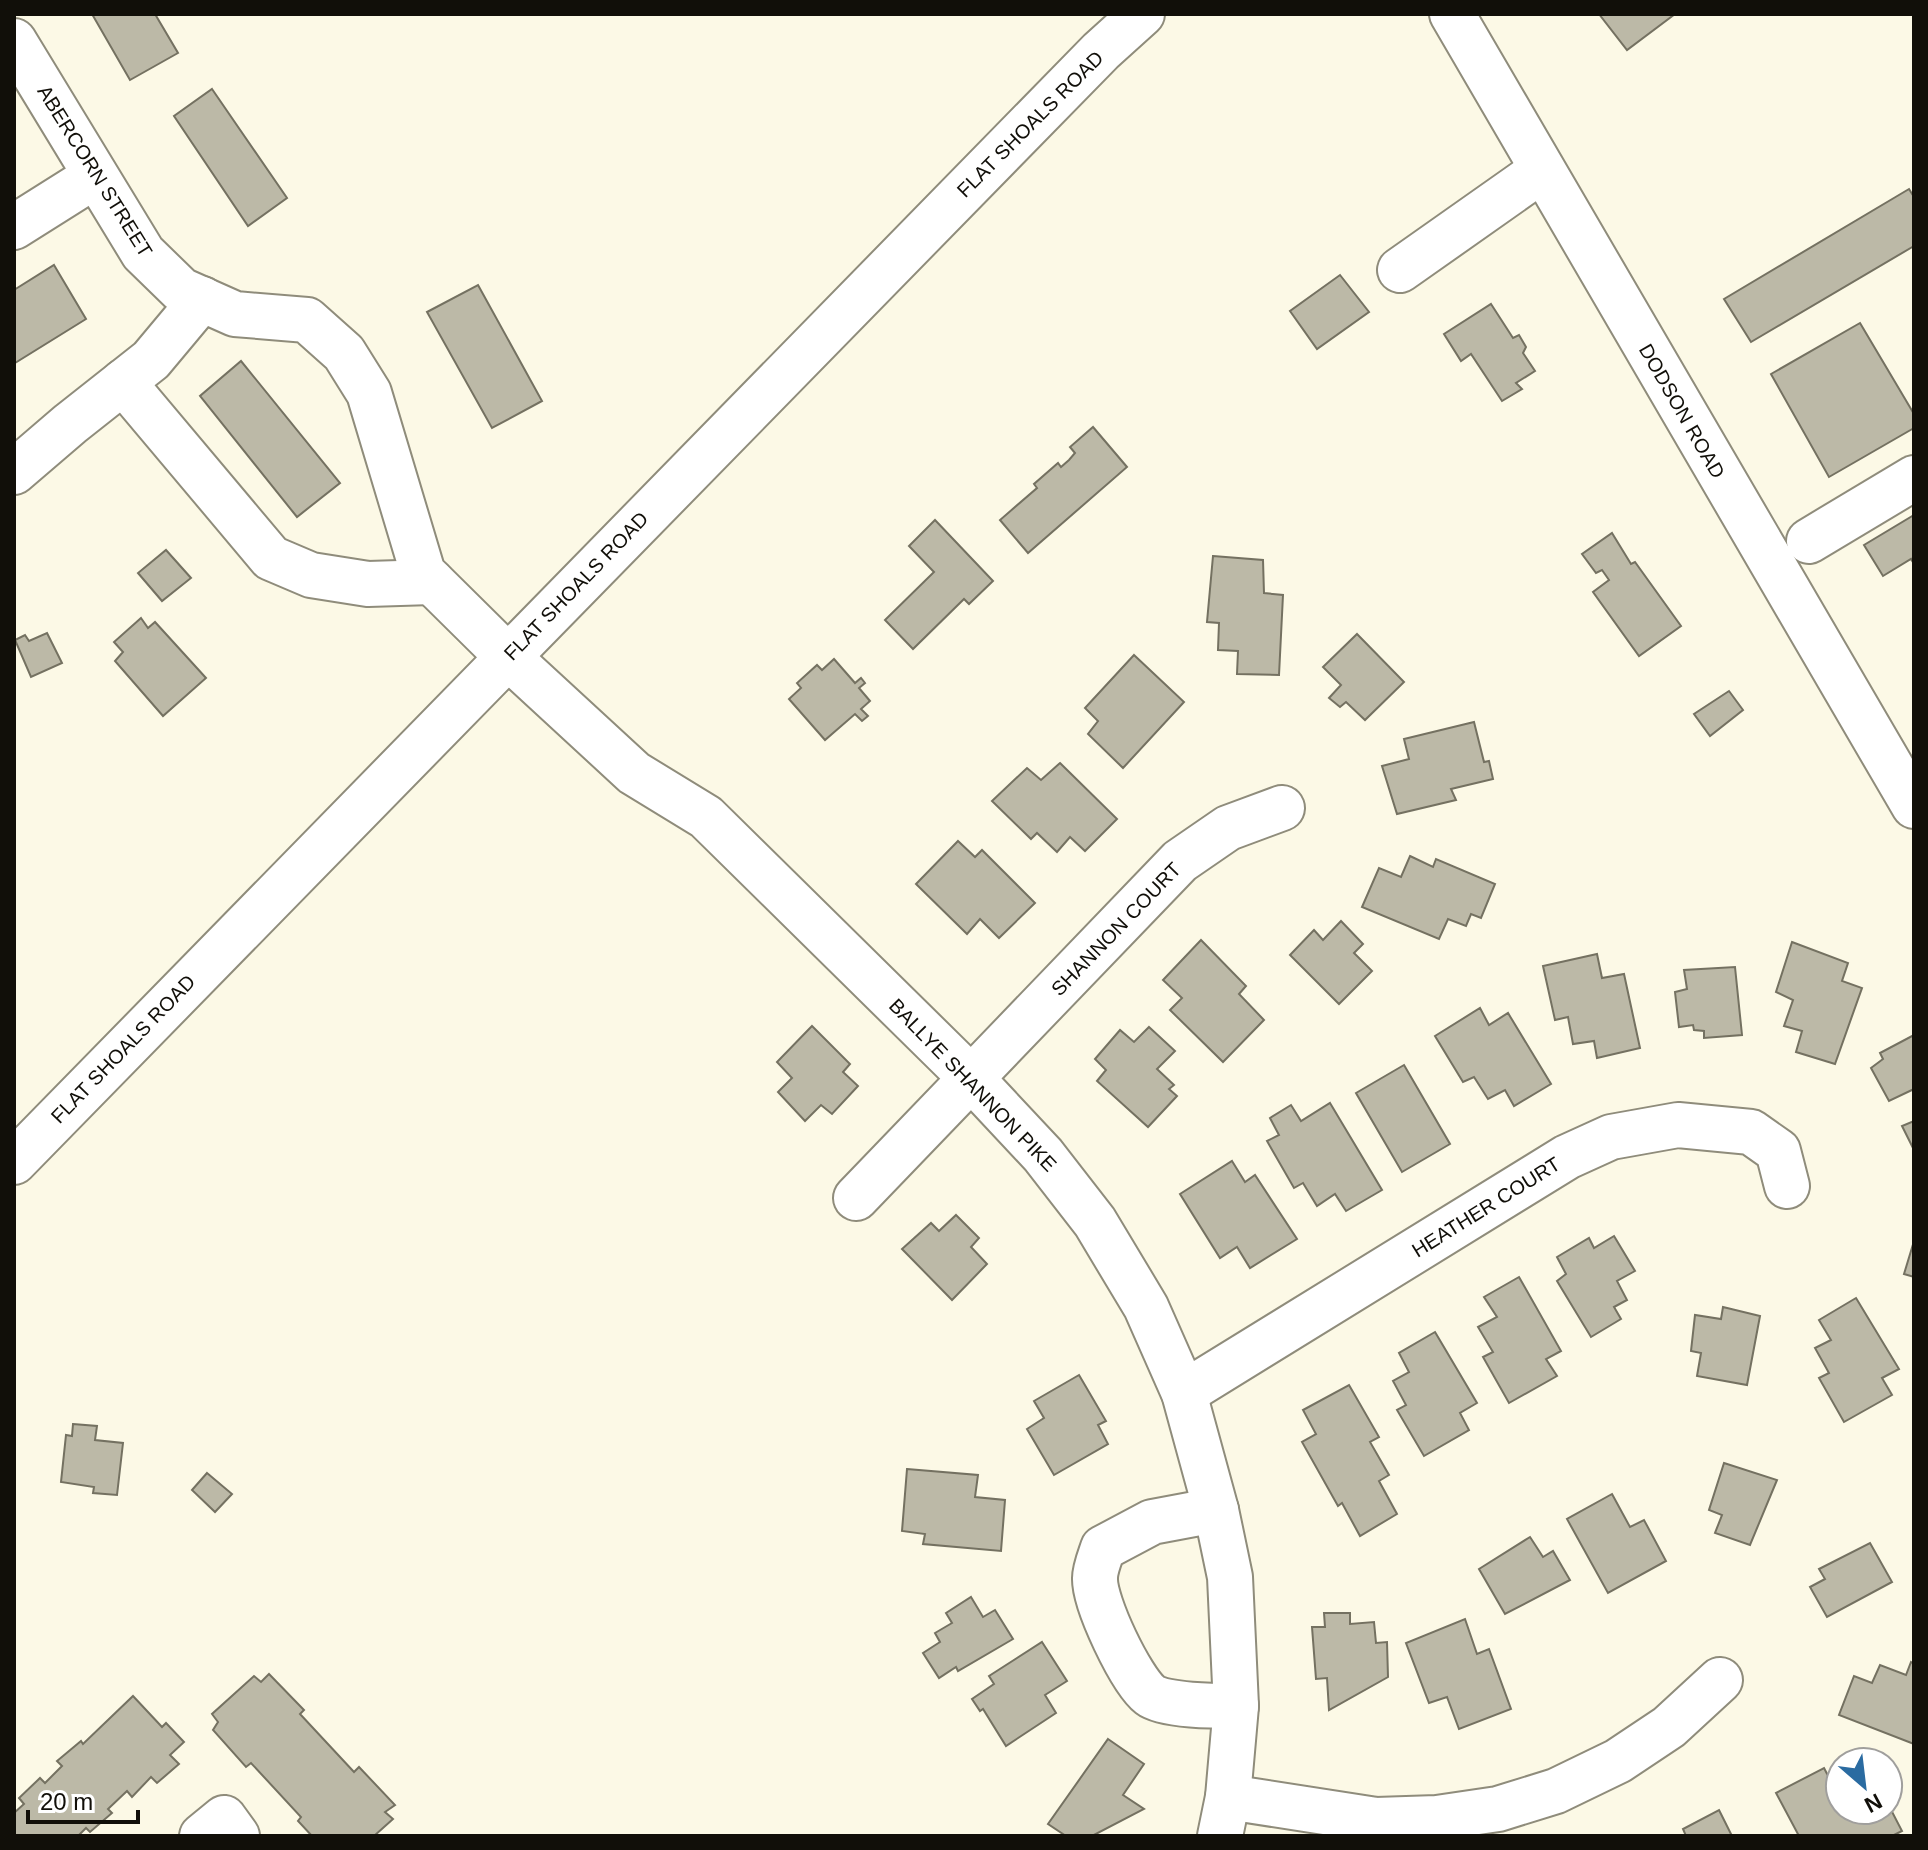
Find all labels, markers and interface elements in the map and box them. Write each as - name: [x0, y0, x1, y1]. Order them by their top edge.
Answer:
- street label: FLAT SHOALS ROAD: [953, 47, 1107, 201]
- street label: ABERCORN STREET: [33, 81, 157, 261]
- street label: DODSON ROAD: [1635, 340, 1729, 482]
- street label: FLAT SHOALS ROAD: [500, 507, 652, 665]
- street label: SHANNON COURT: [1047, 858, 1185, 1000]
- street label: FLAT SHOALS ROAD: [47, 970, 199, 1128]
- street label: BALLYE SHANNON PIKE: [885, 994, 1061, 1176]
- street label: HEATHER COURT: [1408, 1153, 1564, 1261]
- north arrow: [1824, 1746, 1904, 1826]
- scale bar: [28, 1774, 138, 1824]
- text: 20 m: [40, 1788, 93, 1815]
- text: N: [1860, 1788, 1886, 1818]

